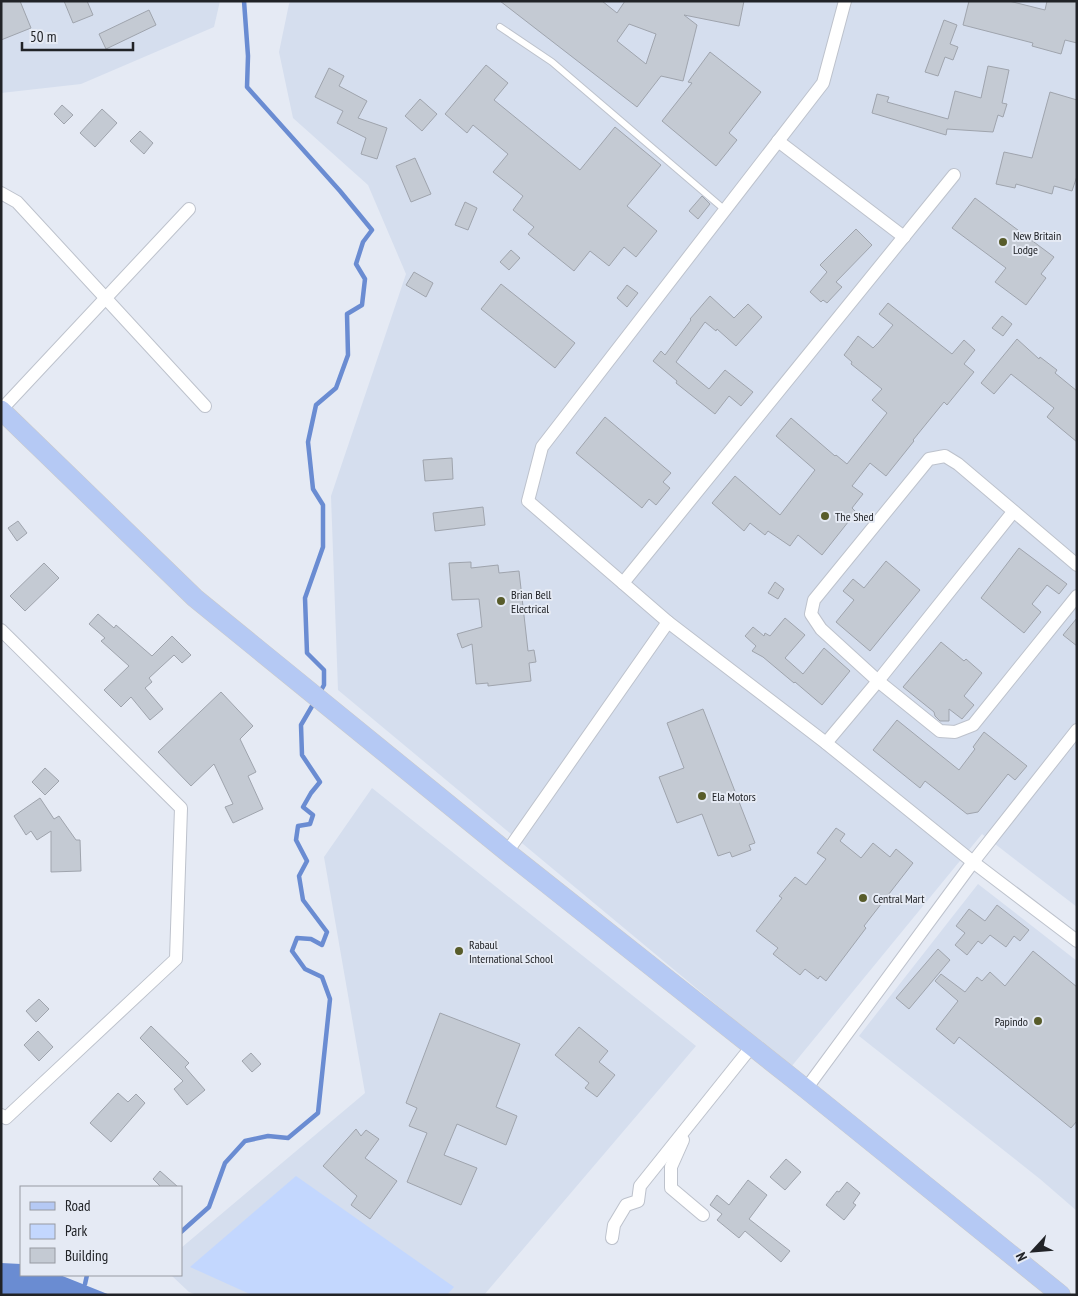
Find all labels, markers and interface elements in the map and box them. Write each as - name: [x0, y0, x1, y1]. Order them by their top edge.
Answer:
- scale bar: [22, 20, 134, 52]
- text: 50 m: [30, 27, 56, 46]
- place label: New Britain Lodge: [1013, 228, 1061, 257]
- marker: New Britain Lodge: [997, 236, 1009, 248]
- place label: The Shed: [835, 509, 874, 524]
- marker: The Shed: [819, 510, 831, 522]
- place label: Brian Bell Electrical: [511, 587, 552, 616]
- marker: Brian Bell Electrical: [495, 595, 507, 607]
- place label: Ela Motors: [712, 789, 756, 804]
- marker: Ela Motors: [696, 790, 708, 802]
- place label: Central Mart: [873, 891, 925, 906]
- marker: Central Mart: [857, 892, 869, 904]
- place label: Rabaul International School: [469, 937, 553, 966]
- marker: Rabaul International School: [453, 945, 465, 957]
- place label: Papindo: [995, 1014, 1028, 1029]
- marker: Papindo: [1032, 1015, 1044, 1027]
- legend: [20, 1186, 182, 1276]
- text: Road: [65, 1196, 91, 1215]
- text: Park: [65, 1221, 87, 1240]
- north arrow: [1008, 1226, 1058, 1276]
- text: Building: [65, 1246, 108, 1265]
- text: N: [1012, 1249, 1031, 1264]

